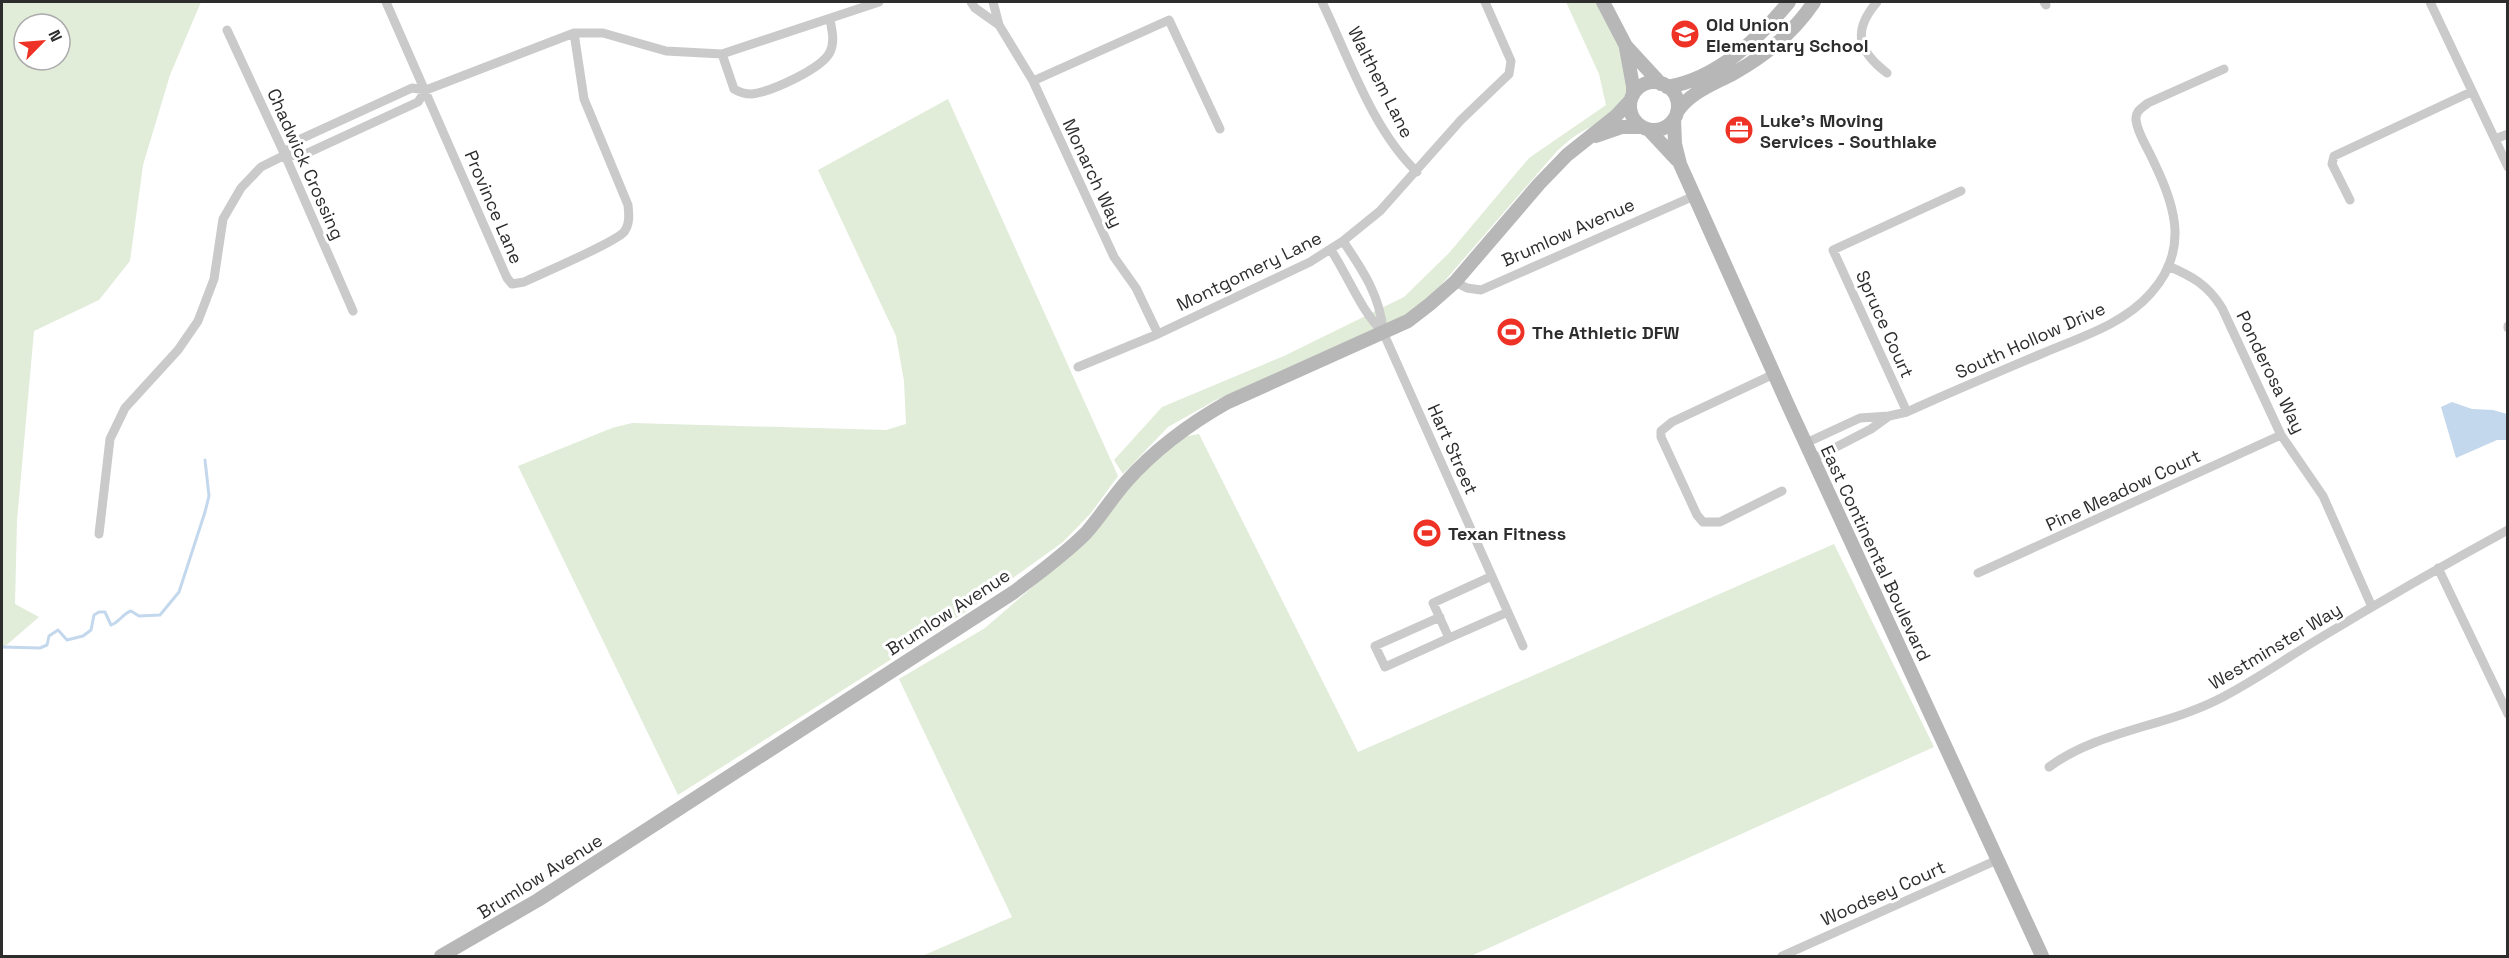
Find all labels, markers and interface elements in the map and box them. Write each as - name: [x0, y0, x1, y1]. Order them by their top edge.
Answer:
- north arrow: [12, 12, 72, 72]
- place label: Old Union Elementary School: [1706, 13, 1869, 57]
- school or university icon: Old Union Elementary School: [1669, 18, 1701, 50]
- street label: Walthem Lane: [1343, 22, 1419, 142]
- text: N: [43, 27, 67, 45]
- street label: Chadwick Crossing: [262, 85, 350, 243]
- place label: Luke’s Moving Services - Southlake: [1760, 109, 1937, 153]
- office icon: Luke’s Moving Services - Southlake: [1723, 114, 1755, 146]
- street label: Monarch Way: [1058, 115, 1128, 231]
- street label: Province Lane: [460, 147, 528, 267]
- street label: Brumlow Avenue: [1498, 192, 1638, 272]
- street label: Montgomery Lane: [1173, 226, 1325, 316]
- street label: Spruce Court: [1851, 267, 1919, 381]
- street label: South Hollow Drive: [1951, 297, 2109, 383]
- street label: Ponderosa Way: [2231, 307, 2311, 437]
- sports icon: The Athletic DFW: [1495, 316, 1527, 348]
- place label: The Athletic DFW: [1532, 321, 1679, 344]
- street label: Hart Street: [1423, 400, 1483, 498]
- street label: East Continental Boulevard: [1816, 441, 1936, 665]
- street label: Pine Meadow Court: [2042, 444, 2204, 536]
- sports icon: Texan Fitness: [1411, 517, 1443, 549]
- place label: Texan Fitness: [1448, 522, 1566, 545]
- street label: Brumlow Avenue: [882, 563, 1014, 661]
- street label: Westminster Way: [2205, 597, 2345, 695]
- street label: Brumlow Avenue: [473, 828, 607, 924]
- street label: Woodsey Court: [1817, 855, 1949, 931]

